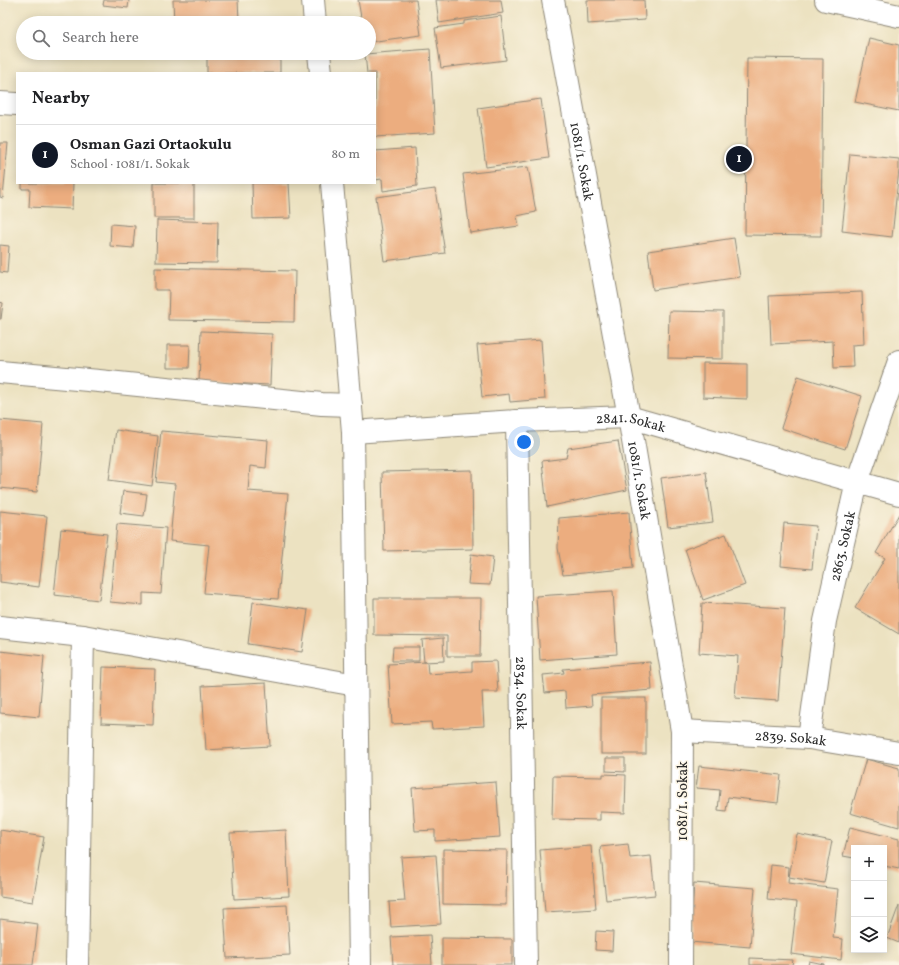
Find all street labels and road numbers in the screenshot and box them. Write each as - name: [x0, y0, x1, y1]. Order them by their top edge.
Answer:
- street label: 1081/1. Sokak: [564, 121, 598, 203]
- street label: 2841. Sokak: [596, 409, 668, 438]
- street label: 1081/1. Sokak: [622, 439, 654, 522]
- street label: 2863. Sokak: [826, 509, 861, 584]
- street label: 2834. Sokak: [510, 656, 530, 730]
- street label: 2839. Sokak: [754, 727, 828, 752]
- street label: 1081/1. Sokak: [674, 761, 693, 841]

